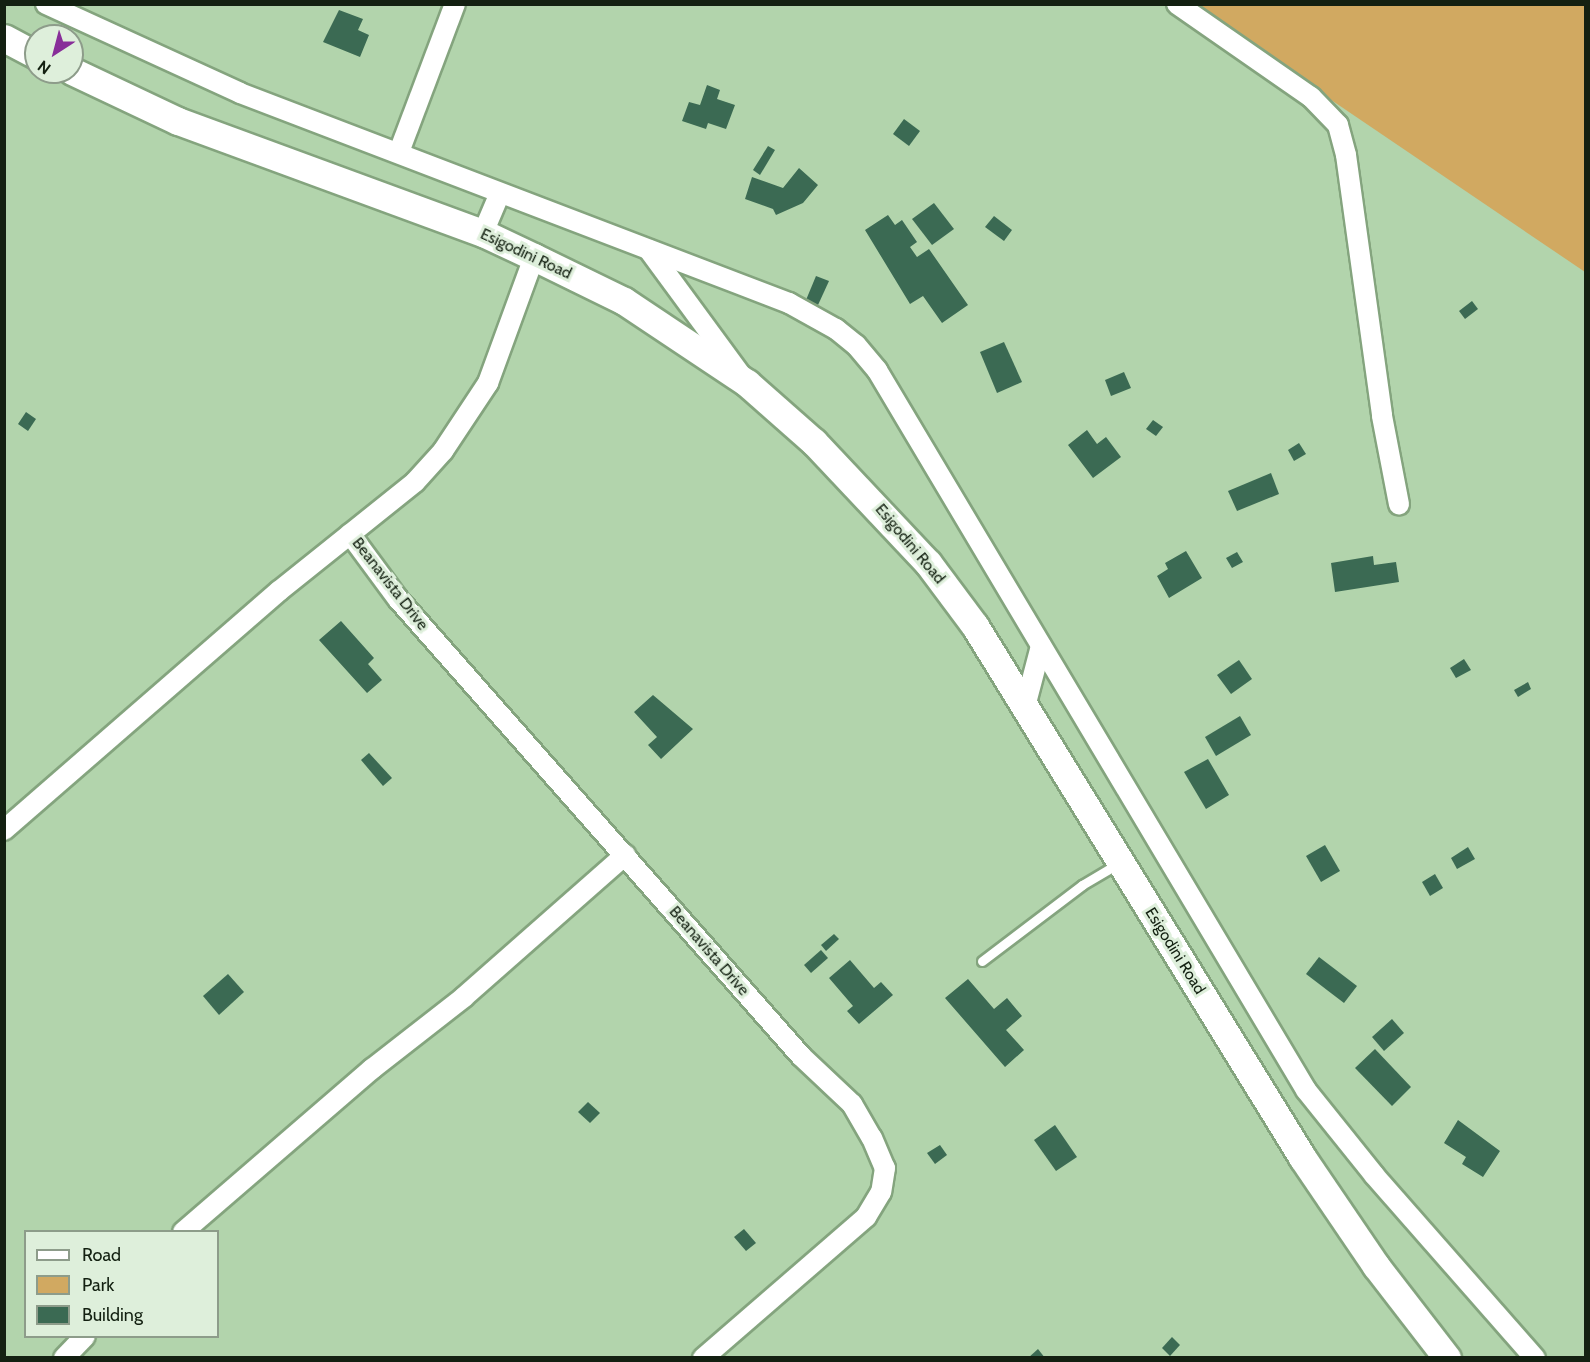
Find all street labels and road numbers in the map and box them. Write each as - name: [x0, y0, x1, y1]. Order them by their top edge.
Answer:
- street label: Esigodini Road: [477, 224, 575, 284]
- street label: Esigodini Road: [871, 500, 949, 588]
- street label: Beanavista Drive: [348, 534, 432, 634]
- street label: Beanavista Drive: [665, 902, 753, 1000]
- street label: Esigodini Road: [1141, 904, 1209, 998]

